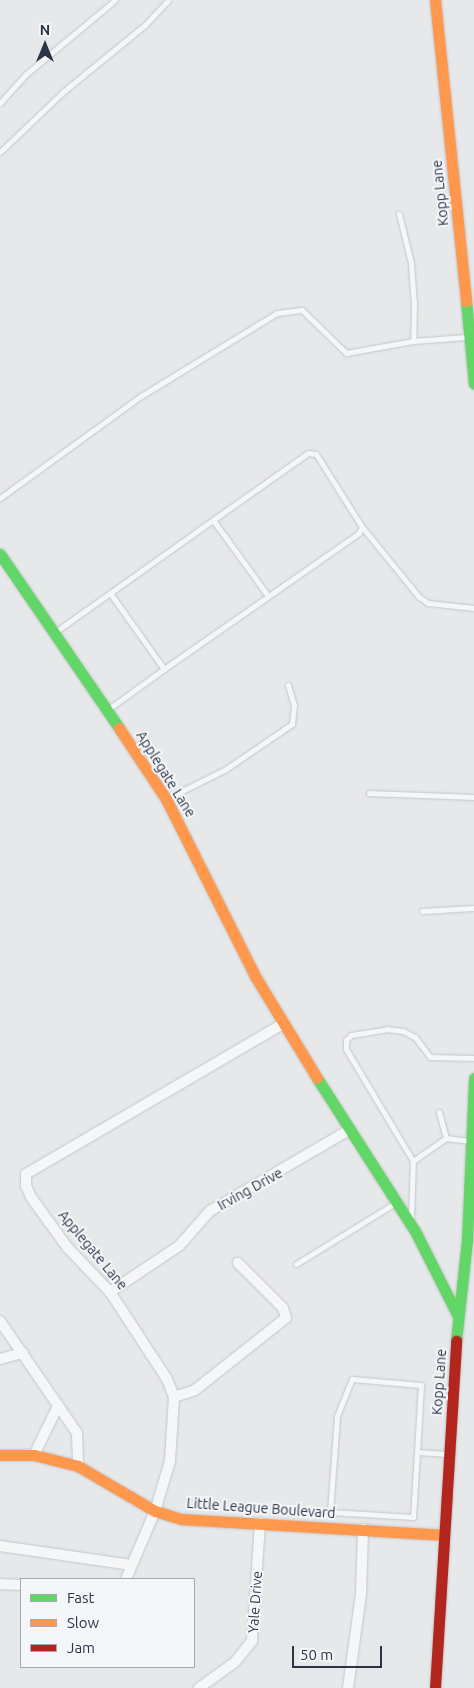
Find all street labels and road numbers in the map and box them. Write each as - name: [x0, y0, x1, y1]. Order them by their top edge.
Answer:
- street label: Kopp Lane: [428, 159, 452, 227]
- street label: Applegate Lane: [133, 728, 199, 820]
- street label: Irving Drive: [215, 1164, 285, 1214]
- street label: Applegate Lane: [55, 1207, 131, 1293]
- street label: Kopp Lane: [428, 1348, 450, 1416]
- street label: Little League Boulevard: [186, 1494, 336, 1522]
- street label: Yale Drive: [244, 1570, 266, 1634]

